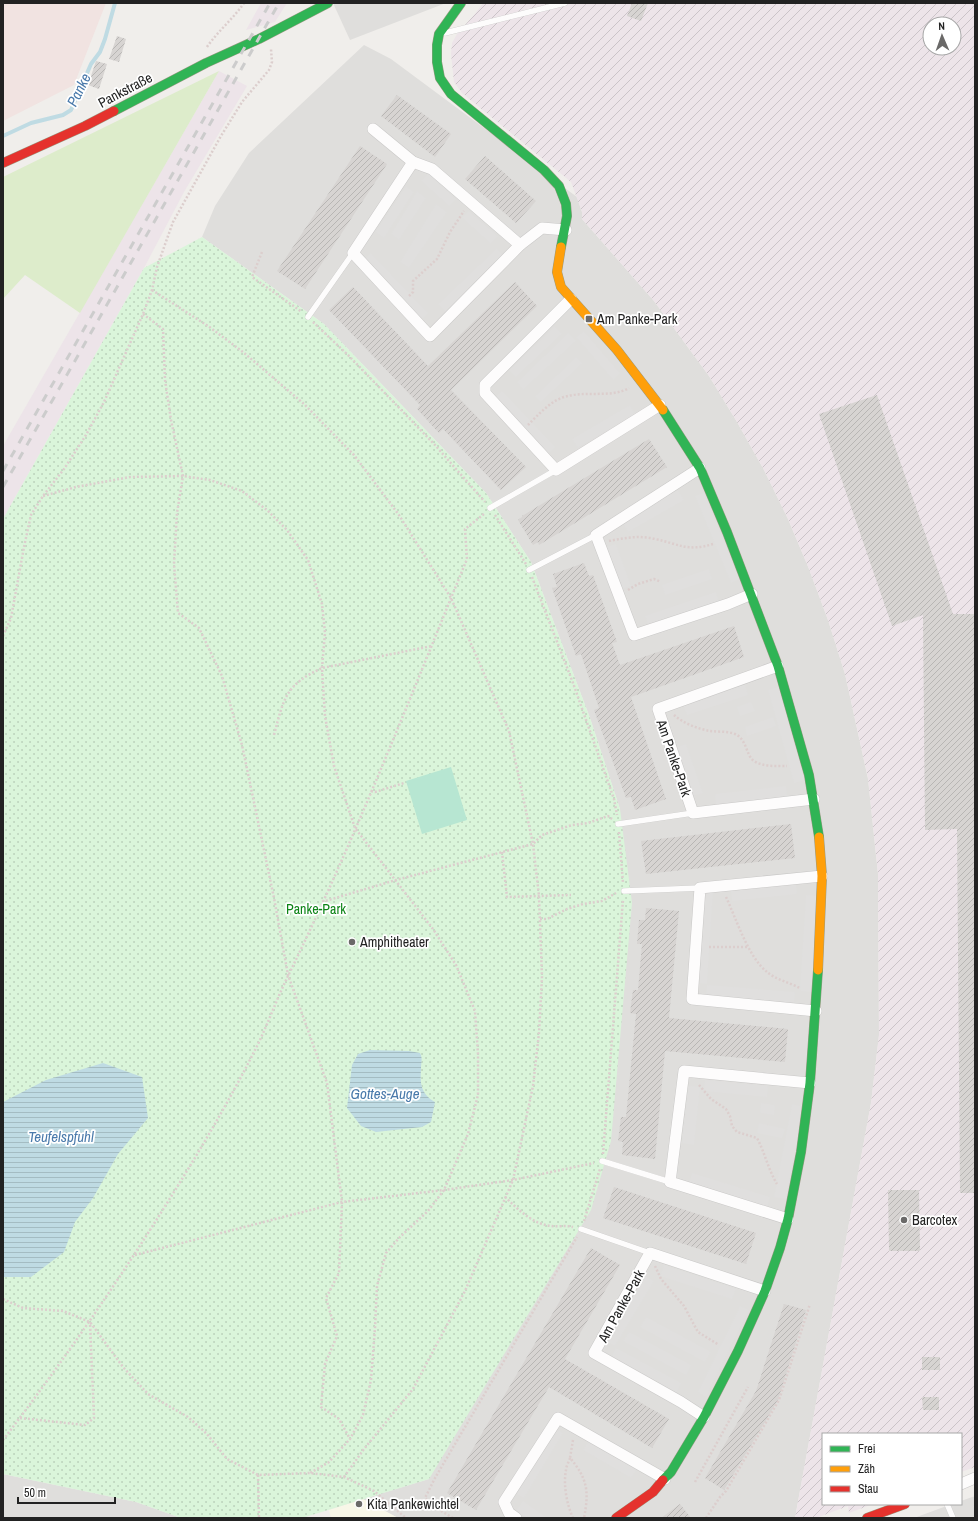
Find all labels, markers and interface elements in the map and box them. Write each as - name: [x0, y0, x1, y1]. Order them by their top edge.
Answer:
- north arrow: [922, 16, 962, 56]
- text: N: [938, 19, 945, 33]
- street label: Pankstraße: [95, 68, 155, 112]
- water label: Panke: [61, 69, 96, 110]
- place label: Am Panke-Park: [596, 310, 678, 328]
- marker: Am Panke-Park: [584, 314, 594, 324]
- street label: Am Panke-Park: [652, 716, 696, 799]
- park label: Panke-Park: [286, 900, 346, 918]
- place label: Amphitheater: [359, 933, 429, 951]
- marker: Amphitheater: [347, 937, 357, 947]
- water label: Gottes-Auge: [350, 1083, 420, 1104]
- water label: Teufelspfuhl: [28, 1126, 94, 1147]
- place label: Barcotex: [912, 1211, 958, 1229]
- marker: Barcotex: [899, 1215, 909, 1225]
- street label: Am Panke-Park: [593, 1266, 648, 1346]
- legend: [822, 1433, 962, 1505]
- text: Frei: [858, 1441, 876, 1457]
- text: Zäh: [858, 1461, 875, 1477]
- scale bar: [18, 1479, 115, 1505]
- text: Stau: [858, 1481, 878, 1497]
- text: 50 m: [24, 1485, 46, 1501]
- place label: Kita Pankewichtel: [367, 1495, 459, 1513]
- marker: Kita Pankewichtel: [354, 1499, 364, 1509]

